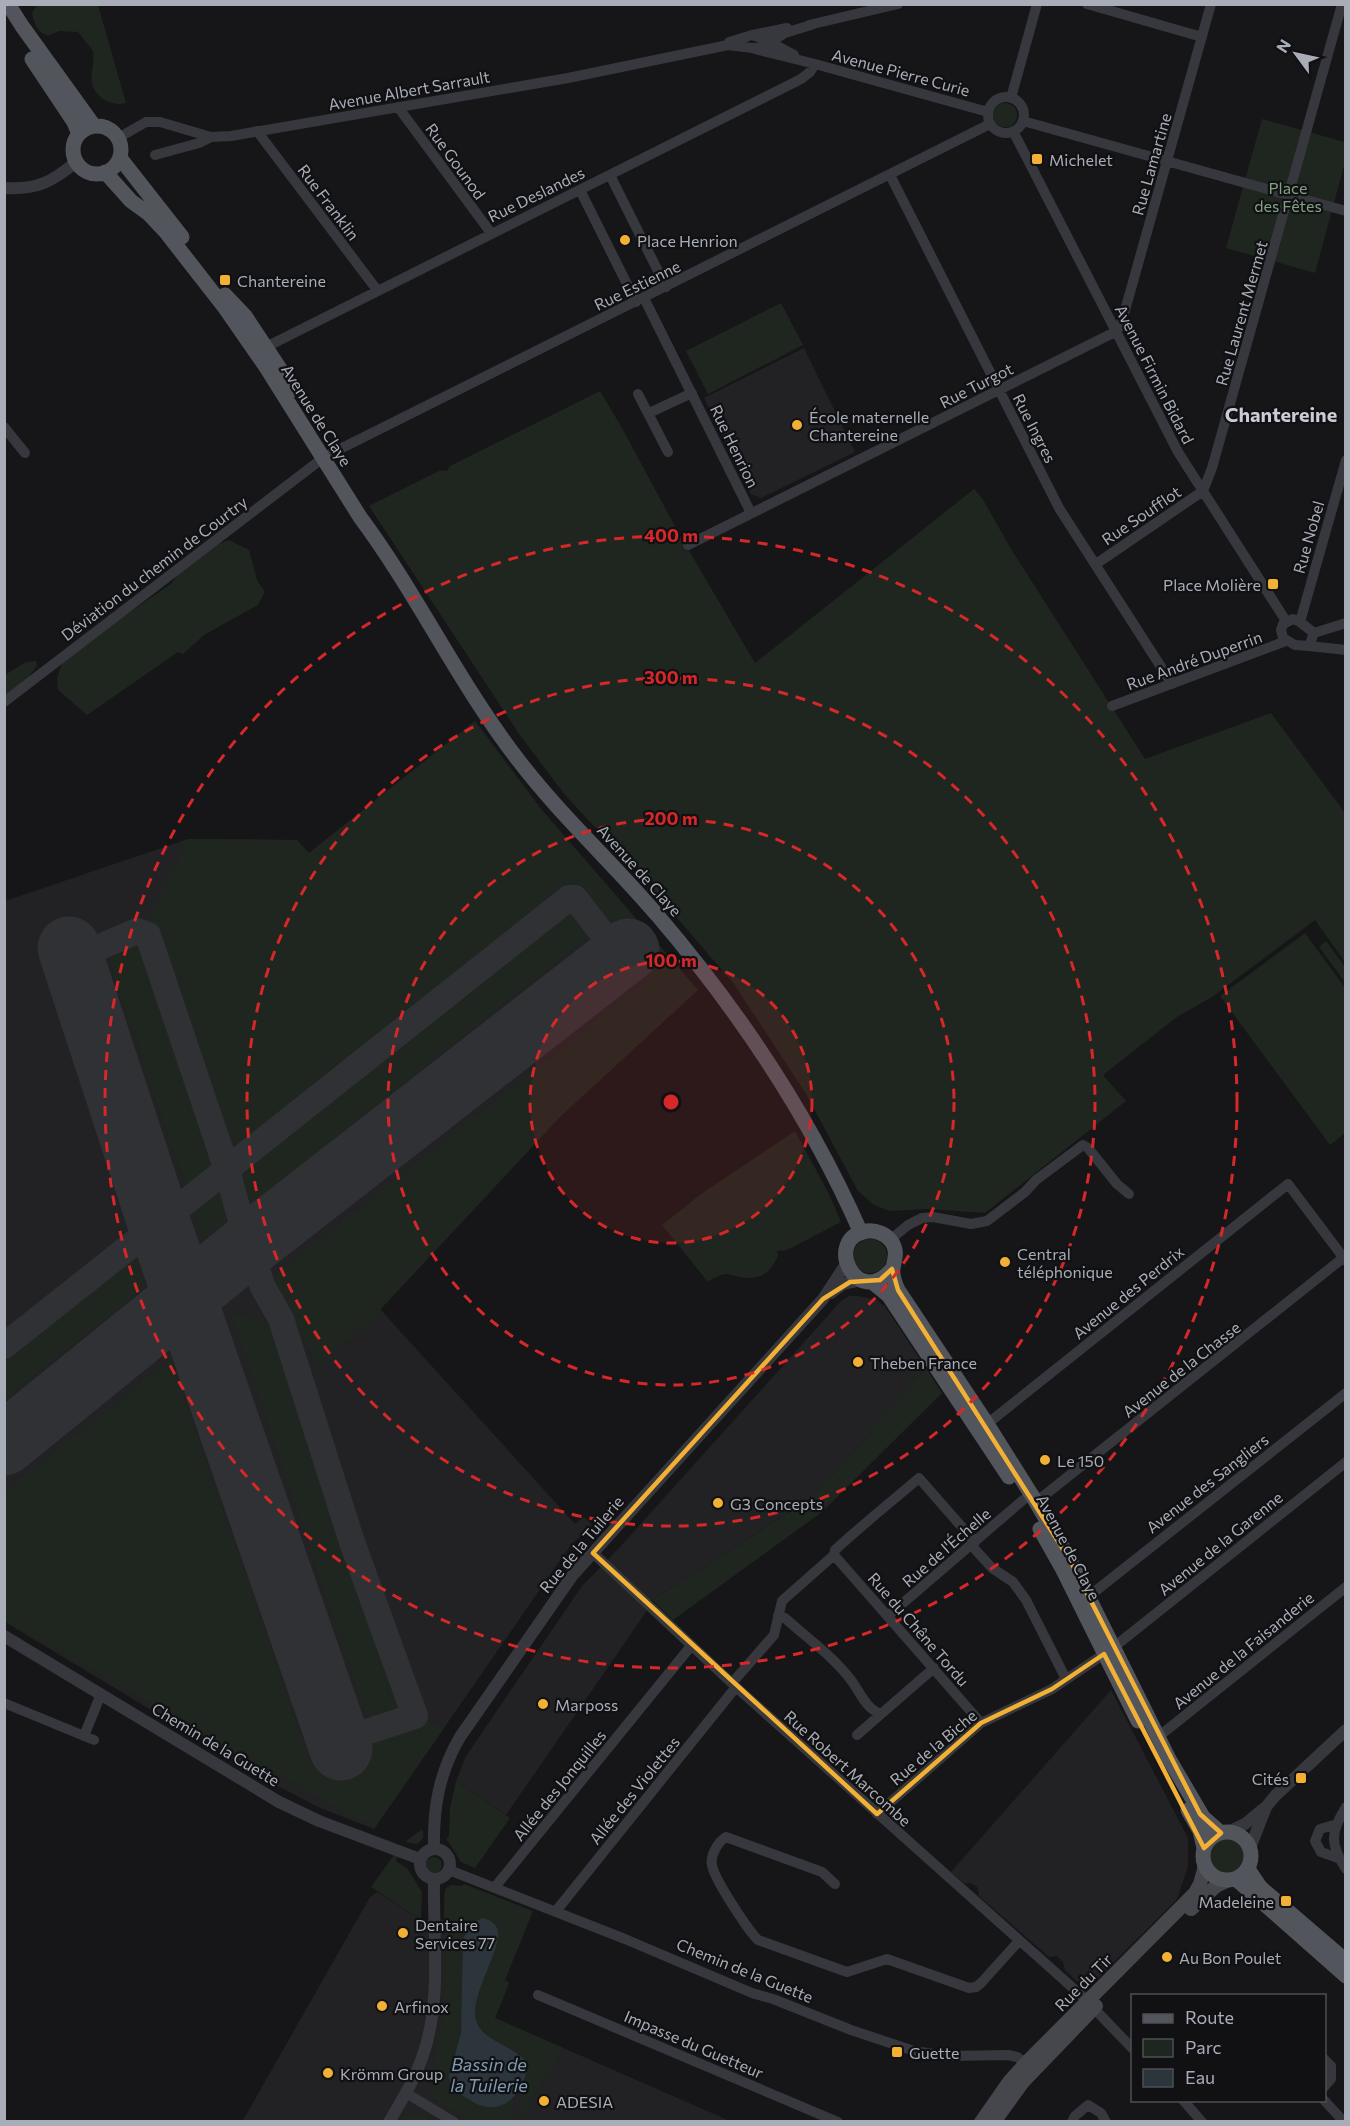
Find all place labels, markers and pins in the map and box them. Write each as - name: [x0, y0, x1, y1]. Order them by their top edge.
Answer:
- place label: Michelet: [1049, 150, 1113, 169]
- marker: Michelet: [1030, 152, 1044, 166]
- place label: Place Henrion: [637, 231, 738, 250]
- marker: Place Henrion: [618, 233, 632, 247]
- place label: Chantereine: [237, 271, 326, 290]
- marker: Chantereine: [218, 273, 232, 287]
- place label: École maternelle Chantereine: [809, 407, 929, 444]
- marker: École maternelle Chantereine: [790, 418, 804, 432]
- place label: Place Molière: [1163, 575, 1261, 594]
- marker: Place Molière: [1266, 577, 1280, 591]
- centre of rings: [661, 1092, 681, 1112]
- place label: Central téléphonique: [1017, 1244, 1113, 1281]
- marker: Central téléphonique: [998, 1255, 1012, 1269]
- place label: Theben France: [870, 1353, 977, 1372]
- marker: Theben France: [851, 1355, 865, 1369]
- place label: Le 150: [1057, 1451, 1104, 1470]
- marker: Le 150: [1038, 1453, 1052, 1467]
- place label: G3 Concepts: [730, 1494, 823, 1513]
- marker: G3 Concepts: [711, 1496, 725, 1510]
- place label: Marposs: [555, 1695, 618, 1714]
- marker: Marposs: [536, 1697, 550, 1711]
- place label: Cités: [1252, 1769, 1289, 1788]
- marker: Cités: [1294, 1771, 1308, 1785]
- place label: Madeleine: [1199, 1892, 1274, 1911]
- marker: Madeleine: [1279, 1894, 1293, 1908]
- place label: Dentaire Services 77: [415, 1915, 495, 1952]
- marker: Dentaire Services 77: [396, 1926, 410, 1940]
- place label: Au Bon Poulet: [1179, 1948, 1282, 1967]
- marker: Au Bon Poulet: [1160, 1950, 1174, 1964]
- place label: Arfinox: [394, 1997, 449, 2016]
- marker: Arfinox: [375, 1999, 389, 2013]
- place label: Guette: [909, 2043, 959, 2062]
- marker: Guette: [890, 2045, 904, 2059]
- place label: Krömm Group: [340, 2064, 443, 2083]
- marker: Krömm Group: [321, 2066, 335, 2080]
- place label: ADESIA: [556, 2092, 613, 2111]
- marker: ADESIA: [537, 2094, 551, 2108]

